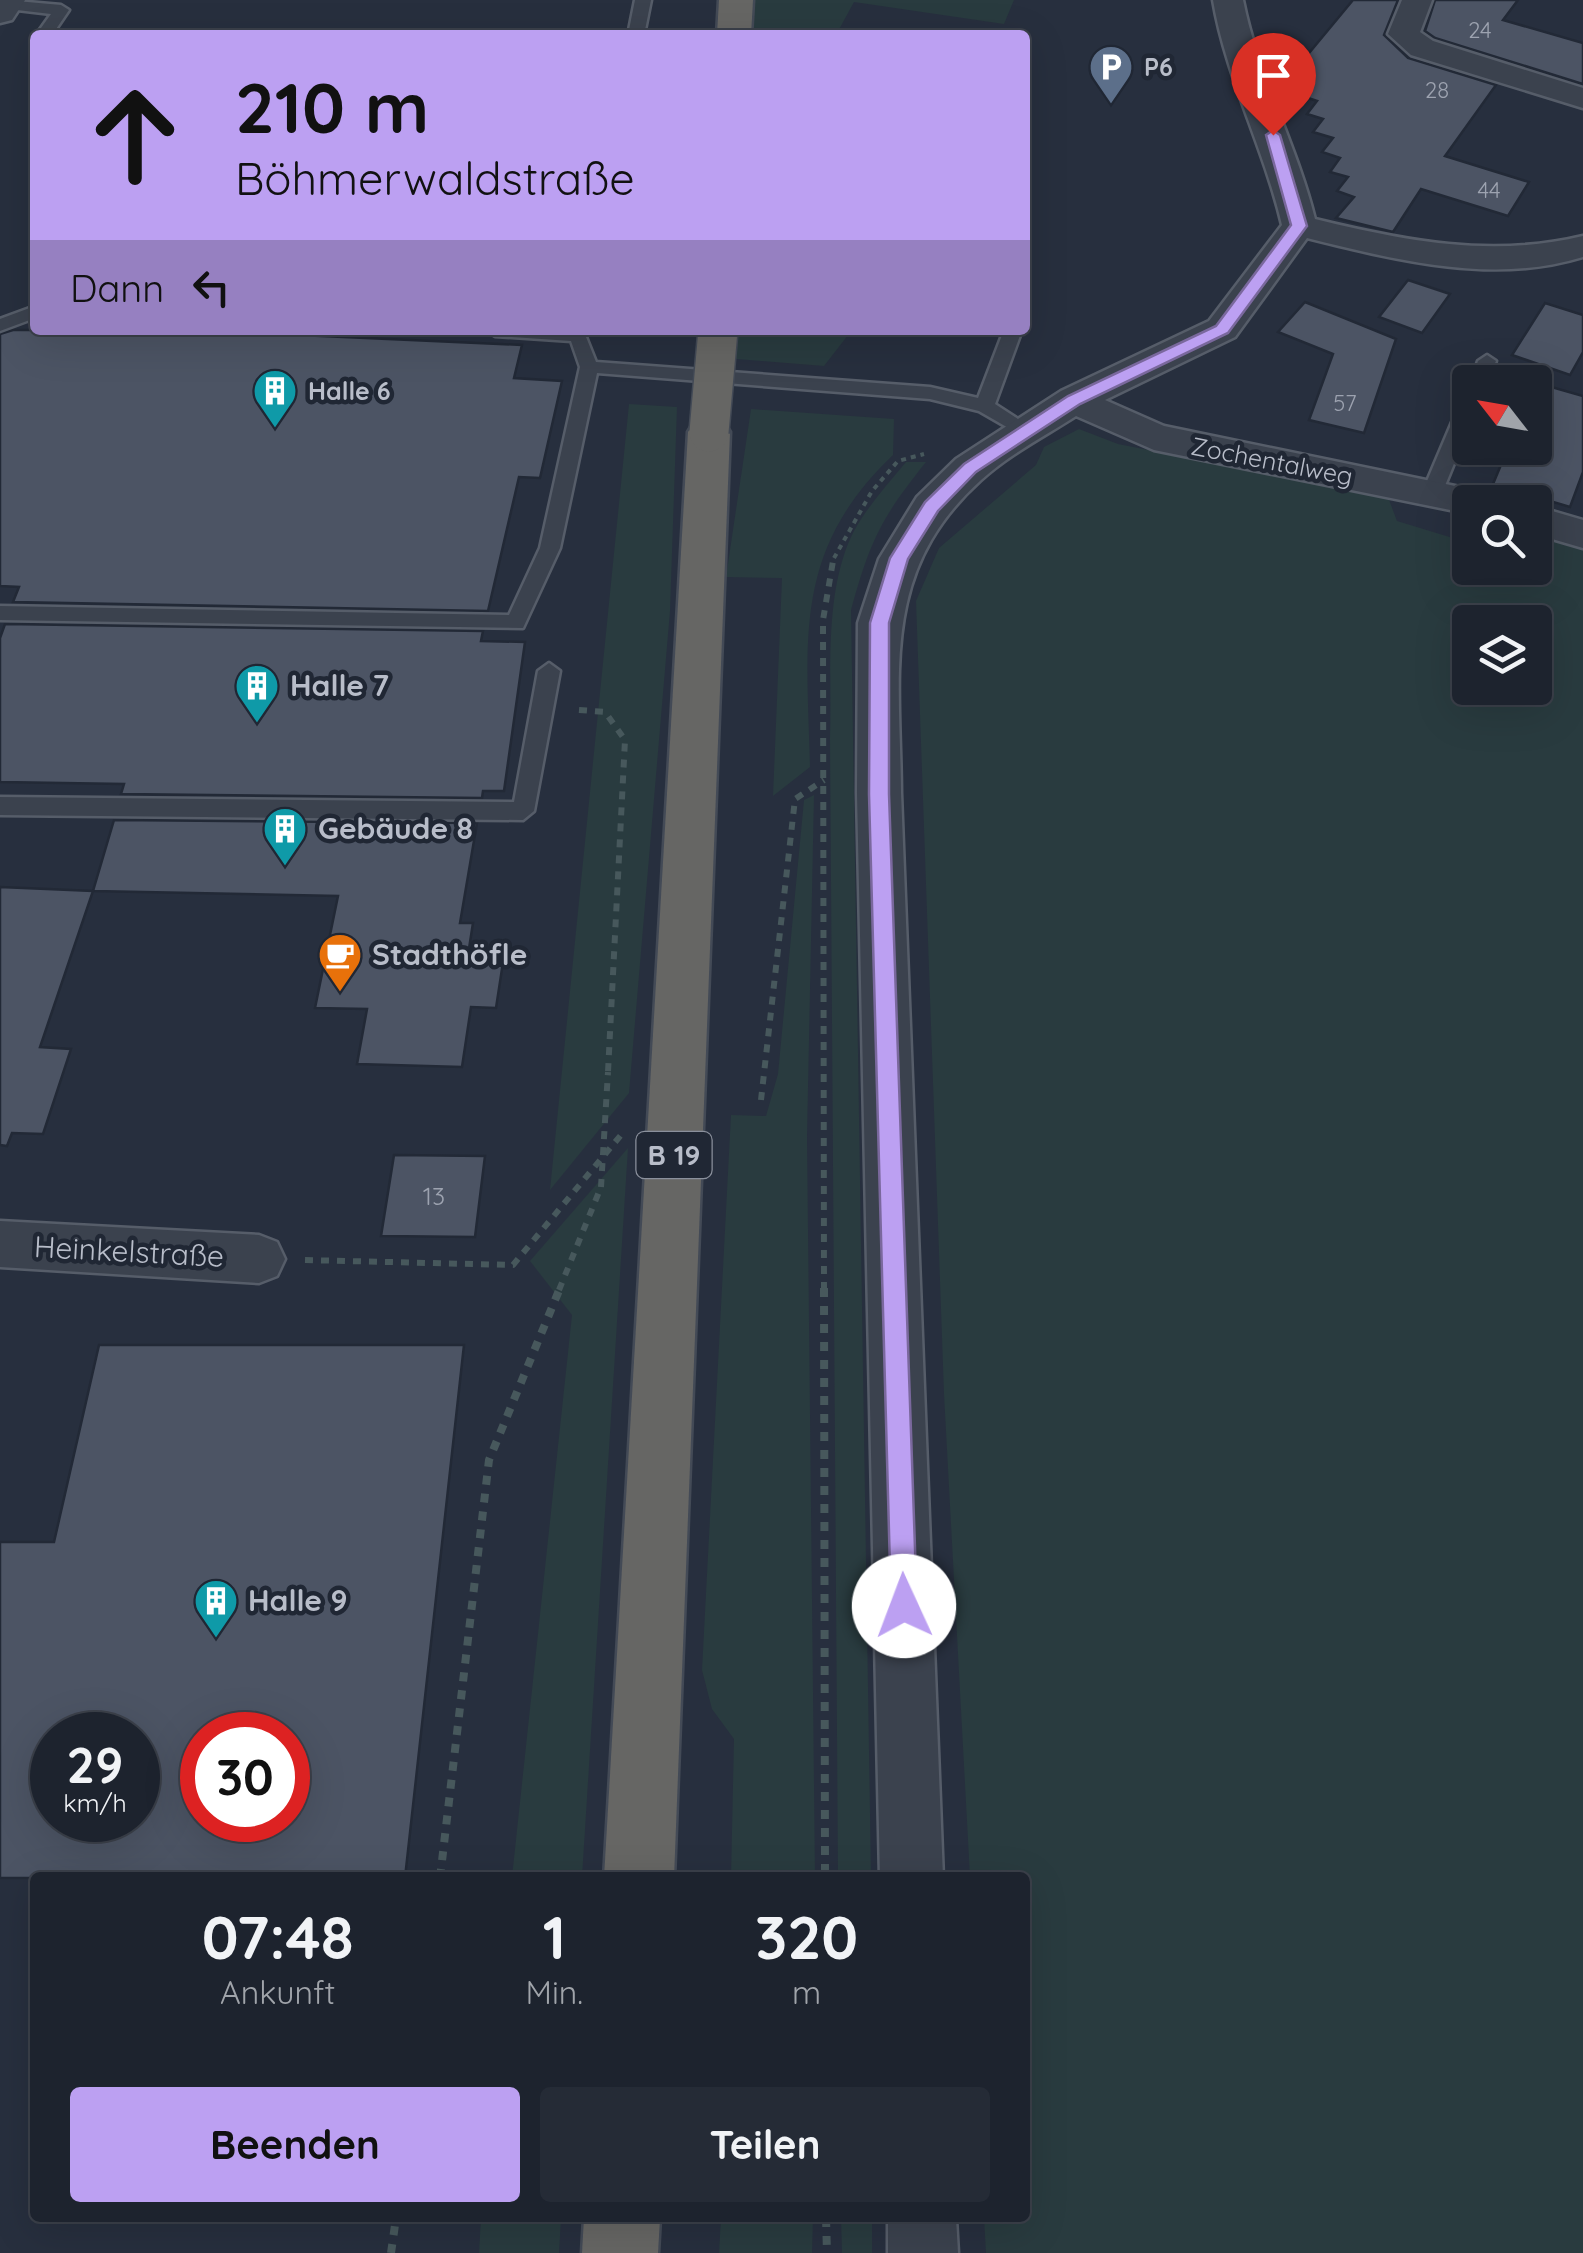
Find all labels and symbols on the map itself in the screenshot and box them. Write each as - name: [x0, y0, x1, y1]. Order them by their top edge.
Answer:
- house number: 24: [1468, 16, 1492, 44]
- pin: [1231, 33, 1316, 136]
- parking icon: P6: [1088, 44, 1134, 105]
- place label: P6: [1144, 51, 1173, 82]
- house number: 28: [1425, 76, 1449, 104]
- house number: 44: [1477, 176, 1501, 204]
- north arrow: [1452, 365, 1552, 465]
- building icon: Halle 6: [252, 368, 298, 429]
- place label: Halle 6: [308, 375, 391, 406]
- house number: 57: [1333, 389, 1357, 417]
- street label: Zochentalweg: [1189, 430, 1356, 491]
- building icon: Halle 7: [234, 663, 280, 724]
- place label: Halle 7: [290, 666, 389, 704]
- building icon: Gebäude 8: [262, 806, 308, 867]
- place label: Gebäude 8: [318, 809, 473, 847]
- cafe icon: Stadthöfle: [317, 932, 363, 993]
- place label: Stadthöfle: [372, 935, 527, 973]
- road number: B 19: [636, 1132, 712, 1178]
- house number: 13: [423, 1180, 445, 1211]
- street label: Heinkelstraße: [33, 1227, 225, 1275]
- position arrow: [852, 1554, 956, 1658]
- building icon: Halle 9: [193, 1578, 239, 1639]
- place label: Halle 9: [248, 1581, 347, 1619]
- speed limit sign: 30: [180, 1712, 310, 1842]

